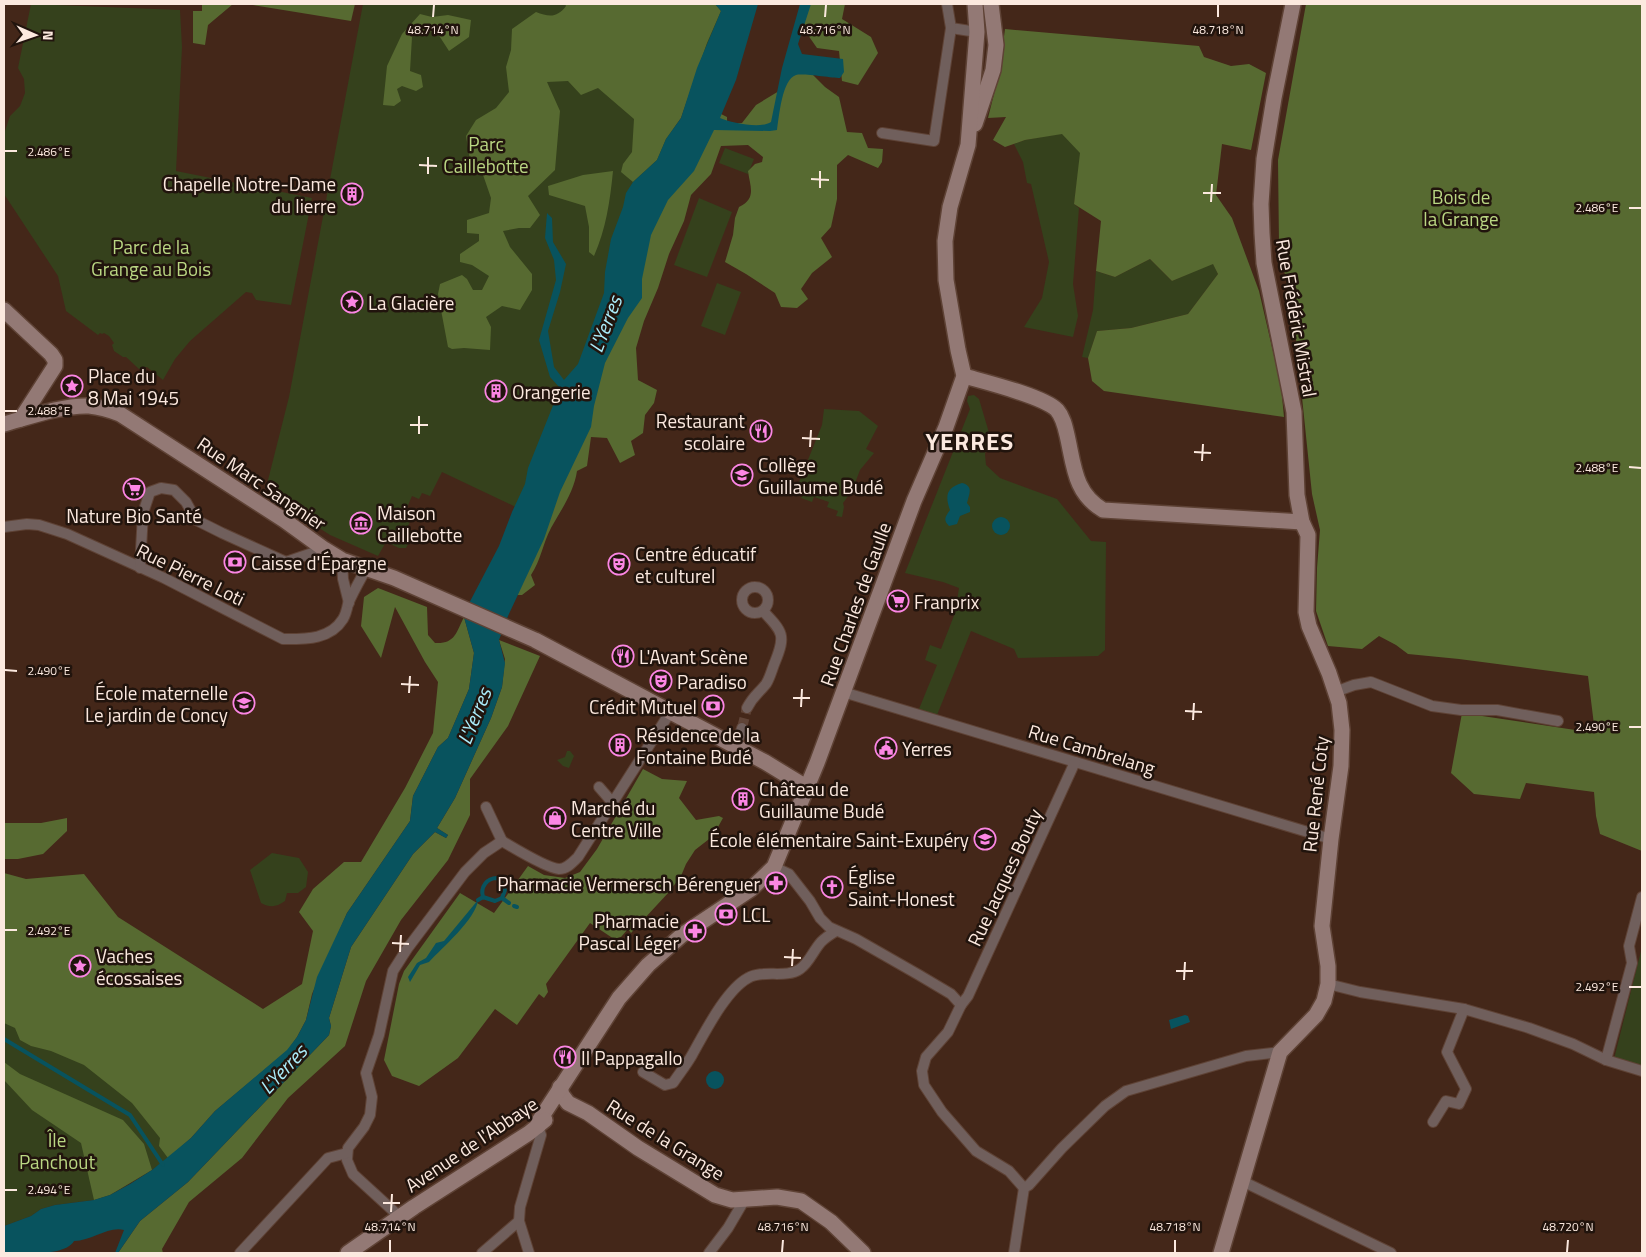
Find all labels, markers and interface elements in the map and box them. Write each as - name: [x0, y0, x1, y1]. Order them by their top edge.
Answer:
- north arrow: [10, 10, 60, 60]
- text: 48.714°N: [407, 20, 459, 39]
- text: 48.716°N: [799, 20, 851, 39]
- text: 48.718°N: [1192, 20, 1244, 39]
- text: N: [38, 30, 59, 41]
- park label: Parc Caillebotte: [443, 129, 529, 180]
- text: 2.486°E: [28, 142, 71, 161]
- place label: Chapelle Notre-Dame du lierre: [163, 169, 336, 220]
- building icon: Chapelle Notre-Dame du lierre: [340, 182, 364, 206]
- park label: Bois de la Grange: [1423, 182, 1499, 233]
- text: 2.486°E: [1576, 198, 1619, 217]
- park label: Parc de la Grange au Bois: [91, 232, 211, 283]
- street label: Rue Frédéric Mistral: [1269, 237, 1325, 399]
- place label: La Glacière: [368, 288, 454, 317]
- place icon: La Glacière: [340, 290, 364, 314]
- water label: L'Yerres: [580, 290, 630, 357]
- place label: Place du 8 Mai 1945: [88, 361, 179, 412]
- place icon: Place du 8 Mai 1945: [60, 374, 84, 398]
- place label: Orangerie: [512, 377, 591, 406]
- building icon: Orangerie: [484, 379, 508, 403]
- text: 2.488°E: [28, 401, 71, 420]
- place label: Restaurant scolaire: [656, 406, 745, 457]
- restaurant icon: Restaurant scolaire: [749, 419, 773, 443]
- district label: YERRES: [926, 423, 1014, 459]
- street label: Rue Marc Sangnier: [192, 429, 333, 537]
- place label: Collège Guillaume Budé: [758, 450, 883, 501]
- text: 2.488°E: [1576, 458, 1619, 477]
- school or university icon: Collège Guillaume Budé: [730, 463, 754, 487]
- supermarket icon: Nature Bio Santé: [122, 477, 146, 501]
- place label: Maison Caillebotte: [377, 498, 462, 549]
- place label: Nature Bio Santé: [66, 501, 202, 530]
- museum icon: Maison Caillebotte: [349, 511, 373, 535]
- street label: Rue Charles de Gaulle: [812, 518, 898, 690]
- street label: Rue Pierre Loti: [132, 535, 250, 613]
- place label: Centre éducatif et culturel: [635, 539, 757, 590]
- place label: Caisse d'Épargne: [251, 548, 387, 577]
- bank icon: Caisse d'Épargne: [223, 550, 247, 574]
- theatre icon: Centre éducatif et culturel: [607, 552, 631, 576]
- place label: Franprix: [914, 587, 980, 616]
- supermarket icon: Franprix: [886, 589, 910, 613]
- place label: L'Avant Scène: [639, 642, 748, 671]
- restaurant icon: L'Avant Scène: [611, 644, 635, 668]
- text: 2.490°E: [28, 661, 71, 680]
- place label: Paradiso: [677, 667, 747, 696]
- theatre icon: Paradiso: [649, 669, 673, 693]
- place label: École maternelle Le jardin de Concy: [85, 678, 228, 729]
- water label: L'Yerres: [449, 682, 500, 749]
- school or university icon: École maternelle Le jardin de Concy: [232, 691, 256, 715]
- place label: Crédit Mutuel: [589, 692, 697, 721]
- bank icon: Crédit Mutuel: [701, 694, 725, 718]
- street label: Rue Cambrelang: [1025, 716, 1159, 782]
- text: 2.490°E: [1576, 717, 1619, 736]
- place label: Résidence de la Fontaine Budé: [636, 720, 760, 771]
- building icon: Résidence de la Fontaine Budé: [608, 733, 632, 757]
- place label: Yerres: [902, 734, 952, 763]
- street label: Rue René Coty: [1294, 735, 1336, 853]
- public building icon: Yerres: [874, 736, 898, 760]
- place label: Château de Guillaume Budé: [759, 774, 884, 825]
- building icon: Château de Guillaume Budé: [731, 787, 755, 811]
- place label: Marché du Centre Ville: [571, 793, 661, 844]
- street label: Rue Jacques Bouty: [959, 803, 1049, 951]
- shop icon: Marché du Centre Ville: [543, 806, 567, 830]
- place label: École élémentaire Saint-Exupéry: [709, 825, 969, 854]
- school or university icon: École élémentaire Saint-Exupéry: [973, 827, 997, 851]
- place label: Église Saint-Honest: [848, 862, 955, 913]
- place label: Pharmacie Vermersch Bérenguer: [497, 869, 760, 898]
- pharmacy icon: Pharmacie Vermersch Bérenguer: [764, 871, 788, 895]
- church icon: Église Saint-Honest: [820, 875, 844, 899]
- place label: LCL: [742, 900, 770, 929]
- bank icon: LCL: [714, 902, 738, 926]
- place label: Pharmacie Pascal Léger: [579, 906, 679, 957]
- pharmacy icon: Pharmacie Pascal Léger: [683, 919, 707, 943]
- text: 2.492°E: [28, 921, 71, 940]
- place label: Vaches écossaises: [96, 941, 183, 992]
- place icon: Vaches écossaises: [68, 954, 92, 978]
- text: 2.492°E: [1576, 977, 1619, 996]
- water label: L'Yerres: [252, 1036, 315, 1101]
- place label: Il Pappagallo: [581, 1043, 683, 1072]
- restaurant icon: Il Pappagallo: [553, 1045, 577, 1069]
- street label: Avenue de l'Abbaye: [399, 1089, 543, 1199]
- street label: Rue de la Grange: [601, 1091, 731, 1187]
- park label: Île Panchout: [19, 1125, 95, 1176]
- text: 2.494°E: [28, 1180, 71, 1199]
- text: 48.714°N: [364, 1217, 416, 1236]
- text: 48.716°N: [757, 1217, 809, 1236]
- text: 48.718°N: [1149, 1217, 1201, 1236]
- text: 48.720°N: [1542, 1217, 1594, 1236]

